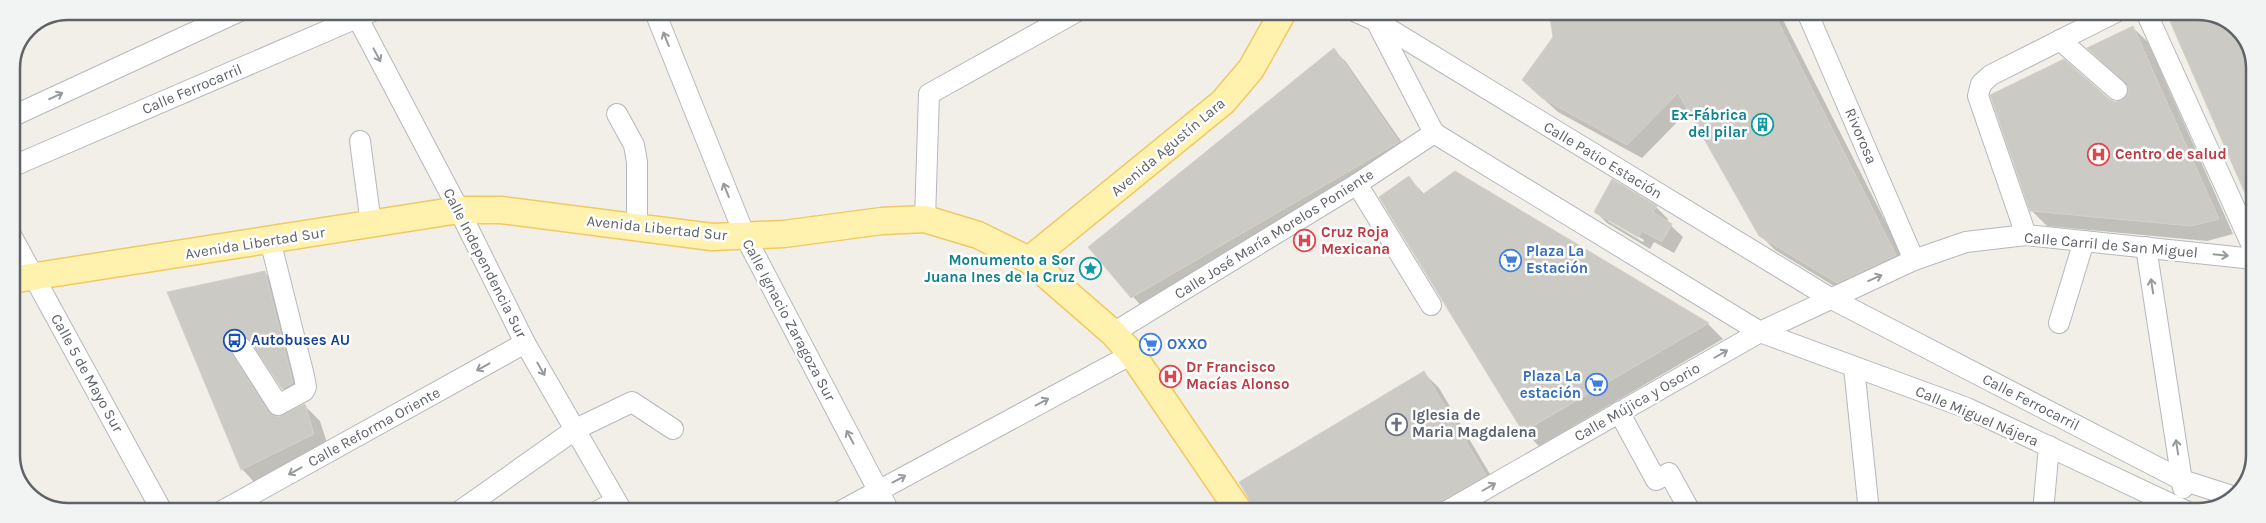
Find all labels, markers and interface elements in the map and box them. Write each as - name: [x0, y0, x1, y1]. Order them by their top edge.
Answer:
- one-way arrow: [661, 32, 670, 48]
- one-way arrow: [372, 47, 382, 62]
- street label: Calle Ferrocarril: [139, 60, 245, 118]
- one-way arrow: [48, 91, 63, 101]
- street label: Avenida Agustín Lara: [1107, 94, 1229, 200]
- street label: Rivorosa: [1841, 105, 1881, 167]
- place label: Ex-Fábrica del pilar: [1671, 106, 1747, 141]
- building icon: Ex-Fábrica del pilar: [1751, 112, 1775, 136]
- street label: Calle Patio Estación: [1540, 117, 1666, 203]
- hospital icon: Centro de salud: [2087, 142, 2111, 166]
- place label: Centro de salud: [2115, 145, 2227, 163]
- street label: Calle José María Morelos Poniente: [1171, 165, 1377, 303]
- one-way arrow: [721, 183, 730, 198]
- street label: Calle Independencia Sur: [439, 185, 531, 341]
- street label: Avenida Libertad Sur: [586, 212, 729, 244]
- street label: Avenida Libertad Sur: [184, 223, 327, 263]
- place label: Cruz Roja Mexicana: [1321, 223, 1390, 258]
- street label: Calle Carril de San Miguel: [2023, 228, 2199, 262]
- hospital icon: Cruz Roja Mexicana: [1293, 229, 1317, 253]
- street label: Calle Ignacio Zaragoza Sur: [739, 236, 840, 405]
- place label: Plaza La Estación: [1526, 242, 1588, 277]
- supermarket icon: Plaza La Estación: [1498, 248, 1522, 272]
- one-way arrow: [2213, 250, 2229, 260]
- place label: Monumento a Sor Juana Ines de la Cruz: [924, 251, 1075, 286]
- place icon: Monumento a Sor Juana Ines de la Cruz: [1079, 257, 1103, 281]
- one-way arrow: [1867, 273, 1882, 283]
- one-way arrow: [2147, 278, 2157, 294]
- street label: Calle 5 de Mayo Sur: [47, 311, 127, 436]
- bus stop icon: Autobuses AU: [223, 328, 247, 352]
- place label: Autobuses AU: [251, 331, 350, 349]
- supermarket icon: OXXO: [1139, 332, 1163, 356]
- place label: OXXO: [1167, 335, 1207, 353]
- one-way arrow: [1714, 349, 1729, 359]
- place label: Dr Francisco Macías Alonso: [1186, 358, 1289, 393]
- street label: Calle Mújica y Osorio: [1571, 359, 1703, 445]
- one-way arrow: [476, 362, 490, 372]
- one-way arrow: [536, 362, 546, 376]
- hospital icon: Dr Francisco Macías Alonso: [1158, 364, 1182, 388]
- place label: Plaza La estación: [1520, 367, 1581, 402]
- street label: Calle Ferrocarril: [1979, 370, 2083, 434]
- supermarket icon: Plaza La estación: [1585, 373, 1609, 397]
- street label: Calle Miguel Nájera: [1913, 382, 2041, 450]
- street label: Calle Reforma Oriente: [305, 383, 443, 471]
- one-way arrow: [1034, 397, 1049, 406]
- place label: Iglesia de Maria Magdalena: [1412, 406, 1537, 441]
- church icon: Iglesia de Maria Magdalena: [1384, 412, 1408, 436]
- one-way arrow: [845, 430, 854, 445]
- one-way arrow: [2171, 439, 2181, 455]
- one-way arrow: [288, 466, 302, 476]
- one-way arrow: [891, 474, 906, 483]
- one-way arrow: [1482, 482, 1497, 492]

